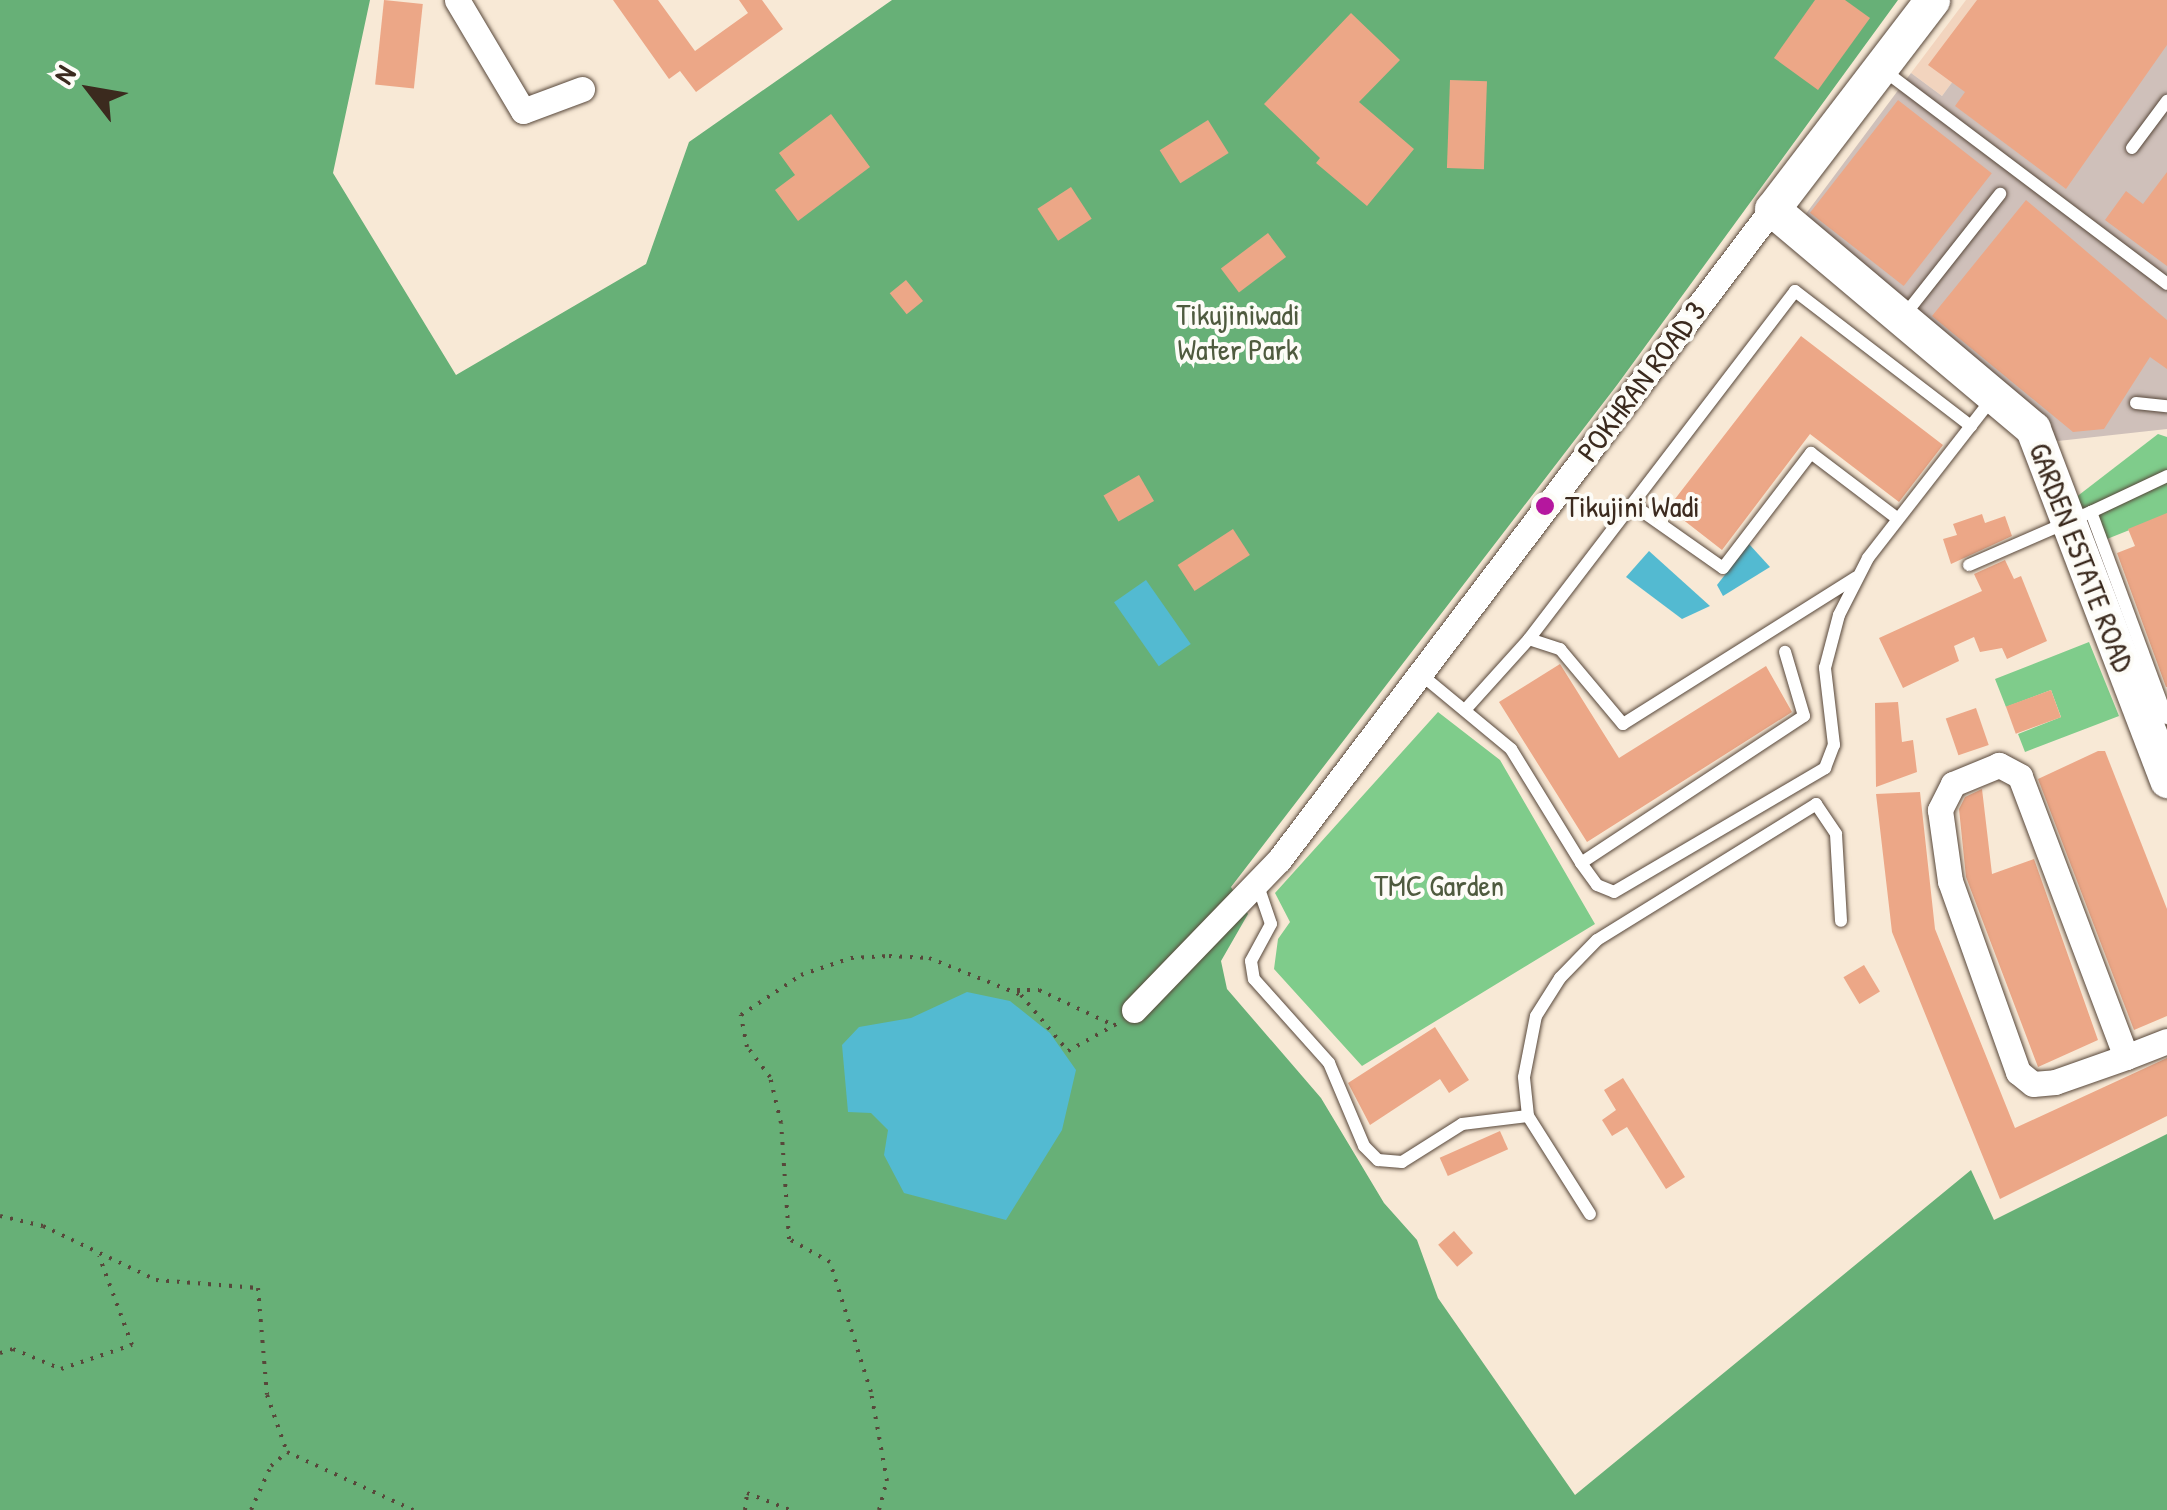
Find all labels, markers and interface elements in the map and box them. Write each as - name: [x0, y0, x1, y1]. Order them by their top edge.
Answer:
- north arrow: [40, 40, 140, 140]
- text: N: [44, 58, 84, 91]
- street label: POKHRAN ROAD 3: [1569, 294, 1713, 468]
- park label: Tikujiniwadi Water Park: [1176, 296, 1300, 366]
- street label: GARDEN ESTATE ROAD: [2022, 438, 2142, 676]
- place label: Tikujini Wadi: [1565, 488, 1700, 524]
- marker: Tikujini Wadi: [1534, 495, 1556, 517]
- park label: TMC Garden: [1374, 867, 1504, 903]

